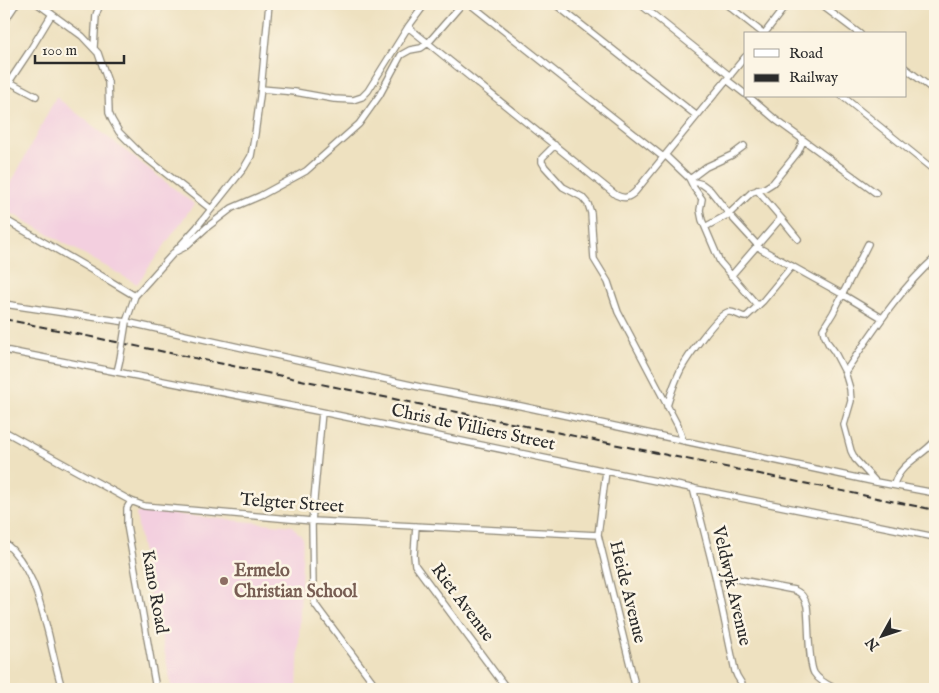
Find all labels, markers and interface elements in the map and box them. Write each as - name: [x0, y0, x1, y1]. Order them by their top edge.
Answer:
- scale bar: [35, 32, 124, 64]
- legend: [744, 32, 906, 98]
- text: 100 m: [42, 41, 78, 60]
- text: Road: [789, 44, 824, 63]
- text: Railway: [789, 68, 839, 87]
- street label: Chris de Villiers Street: [389, 399, 557, 457]
- street label: Telgter Street: [239, 489, 345, 519]
- street label: Veldwyk Avenue: [706, 523, 756, 648]
- street label: Heide Avenue: [603, 538, 651, 646]
- street label: Kano Road: [135, 548, 173, 636]
- street label: Riet Avenue: [425, 559, 499, 647]
- place label: Ermelo Christian School: [234, 560, 358, 604]
- marker: Ermelo Christian School: [218, 575, 230, 587]
- north arrow: [856, 610, 906, 660]
- text: N: [862, 633, 884, 655]

